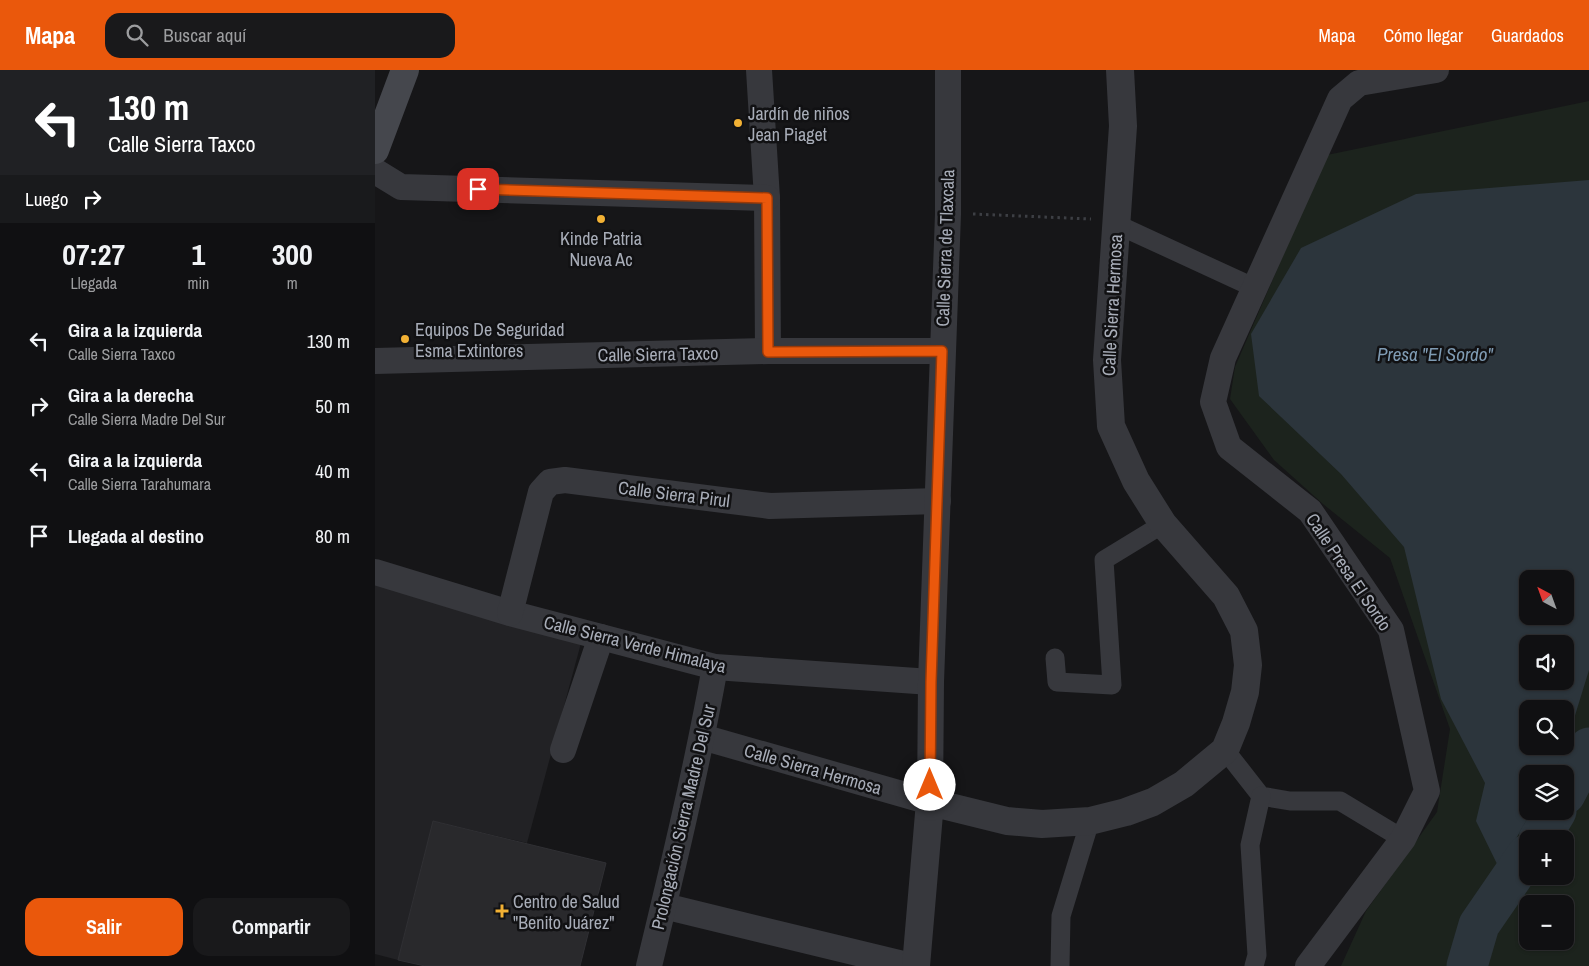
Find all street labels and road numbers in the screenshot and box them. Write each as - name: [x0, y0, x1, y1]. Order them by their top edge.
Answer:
- street label: Calle Sierra de Tlaxcala: [930, 169, 960, 327]
- street label: Calle Sierra Hermosa: [1096, 233, 1128, 377]
- street label: Calle Sierra Taxco: [597, 340, 719, 368]
- street label: Calle Sierra Pirul: [617, 475, 731, 513]
- street label: Calle Presa El Sordo: [1300, 508, 1398, 636]
- street label: Calle Sierra Verde Himalaya: [541, 609, 729, 679]
- street label: Prolongación Sierra Madre Del Sur: [645, 702, 721, 932]
- street label: Calle Sierra Hermosa: [741, 737, 885, 801]

